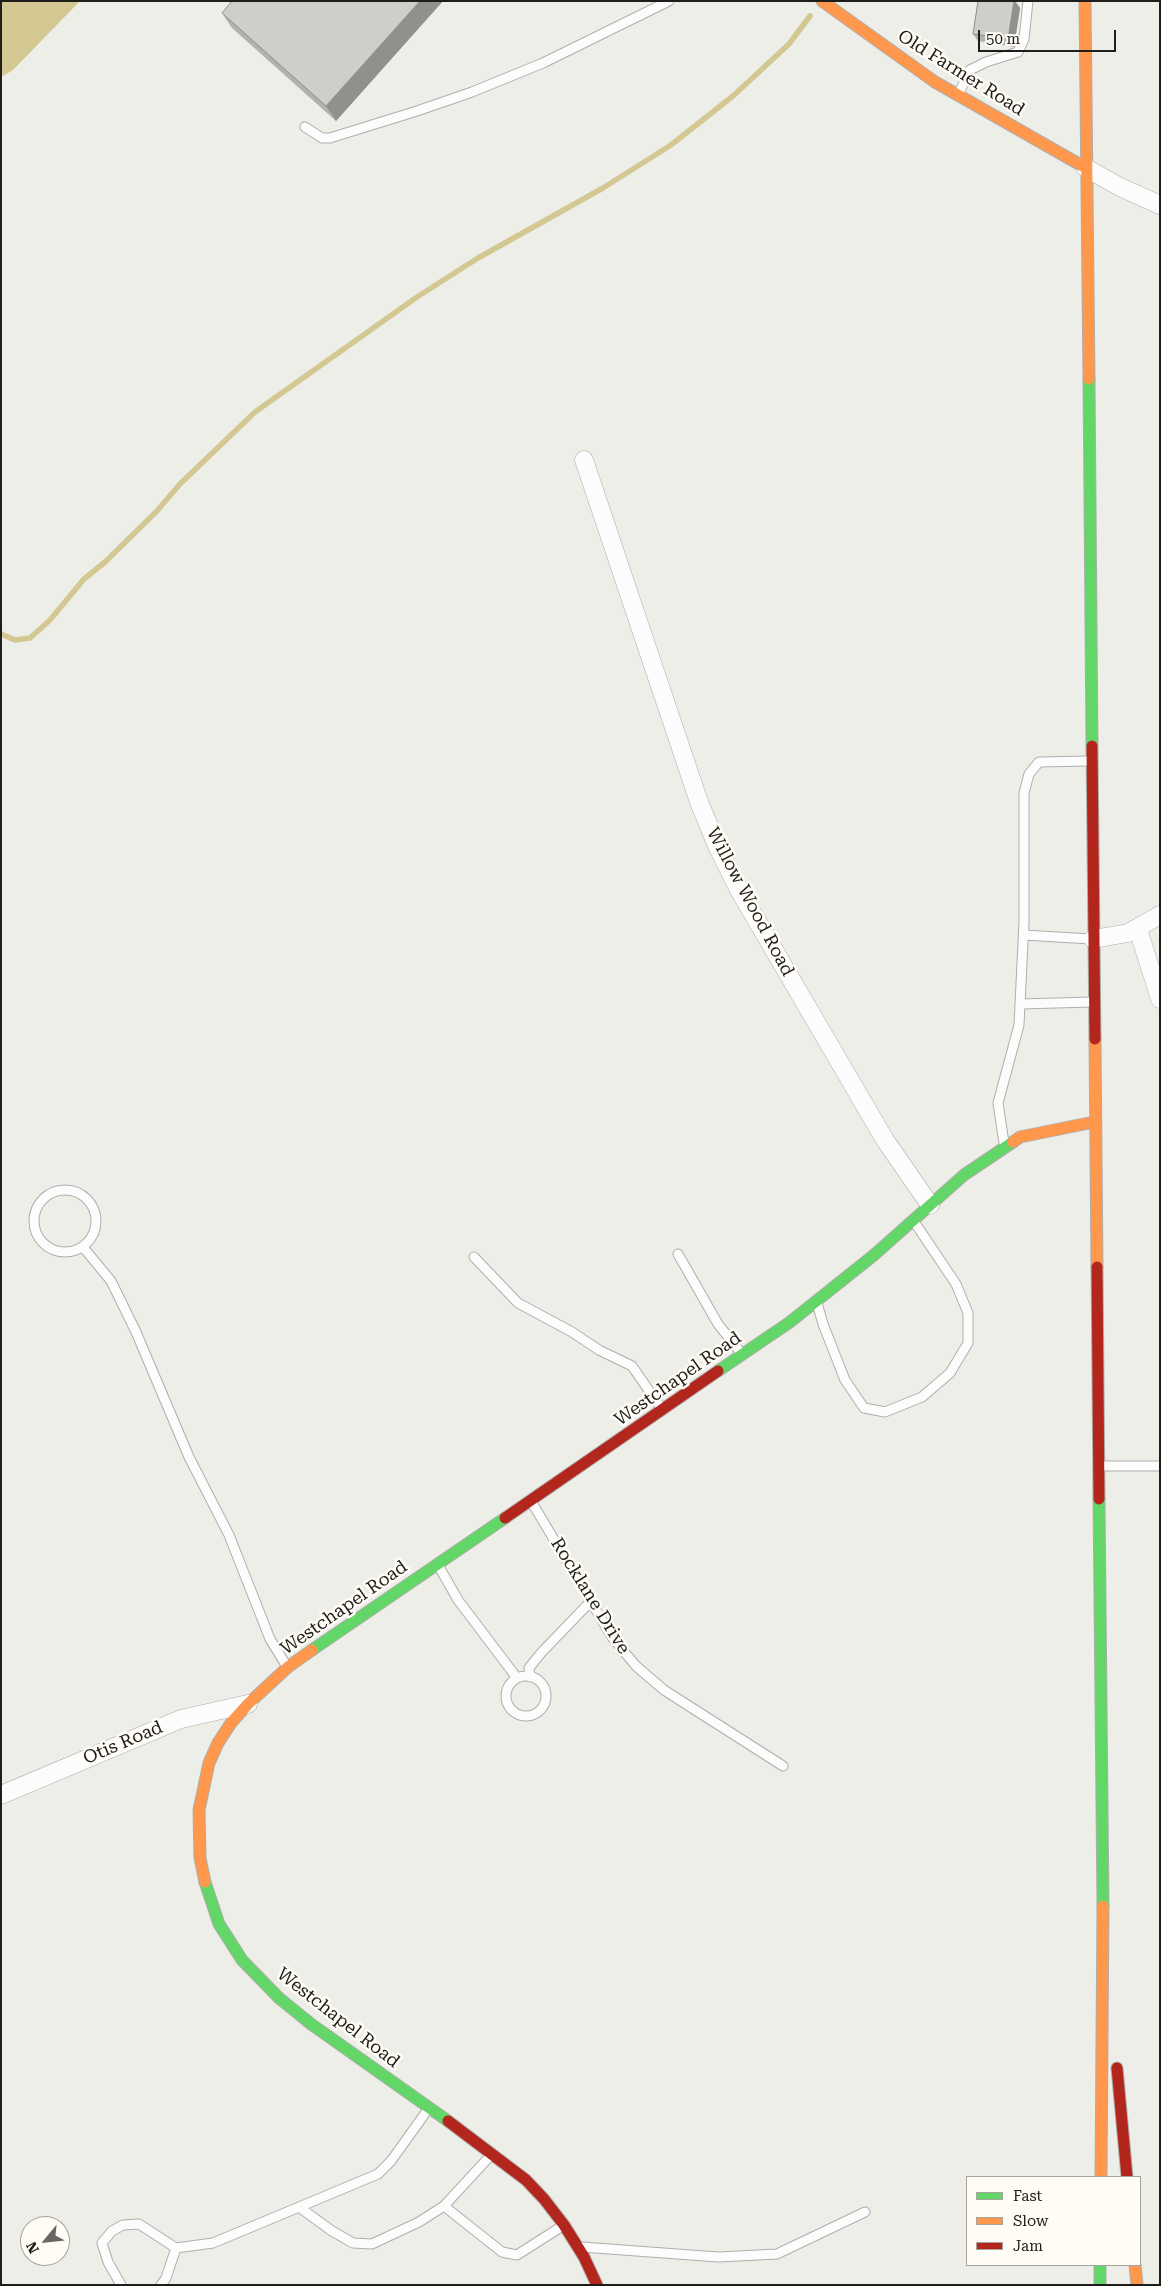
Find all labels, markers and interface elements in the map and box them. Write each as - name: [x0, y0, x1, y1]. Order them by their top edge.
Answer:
- scale bar: [981, 20, 1118, 52]
- street label: Old Farmer Road: [894, 25, 1028, 121]
- text: 50 m: [986, 30, 1020, 48]
- street label: Willow Wood Road: [702, 824, 798, 980]
- street label: Westchapel Road: [610, 1327, 746, 1431]
- street label: Rocklane Drive: [546, 1534, 634, 1658]
- street label: Westchapel Road: [276, 1556, 412, 1660]
- street label: Otis Road: [80, 1717, 166, 1769]
- street label: Westchapel Road: [272, 1963, 404, 2073]
- legend: [966, 2176, 1141, 2266]
- text: Fast: [1013, 2187, 1042, 2205]
- text: Slow: [1013, 2212, 1048, 2230]
- north arrow: [20, 2216, 70, 2266]
- text: Jam: [1013, 2237, 1043, 2255]
- text: N: [23, 2239, 42, 2256]

